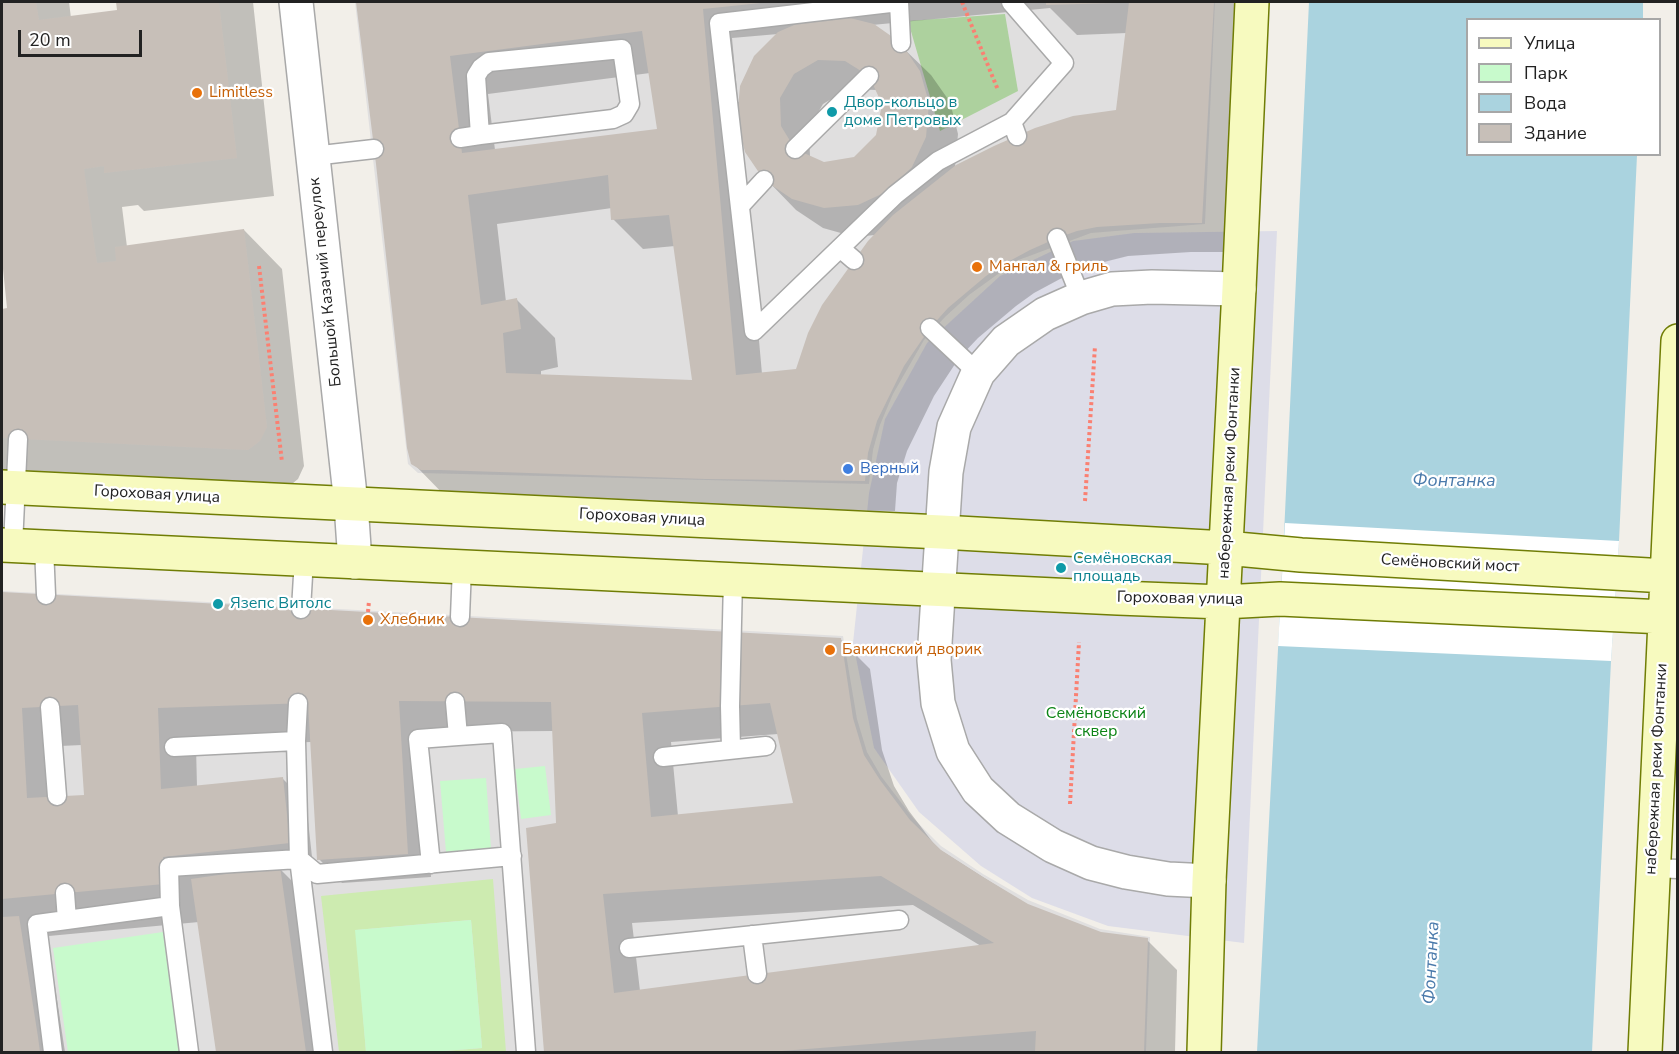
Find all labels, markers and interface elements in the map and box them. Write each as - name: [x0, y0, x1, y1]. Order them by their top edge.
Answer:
- scale bar: [21, 18, 146, 56]
- legend: [1466, 18, 1661, 156]
- text: 20 m: [29, 28, 71, 52]
- text: Улица: [1524, 31, 1575, 55]
- text: Парк: [1524, 61, 1567, 85]
- place label: Limitless: [209, 83, 273, 103]
- marker: Limitless: [190, 86, 204, 100]
- text: Вода: [1524, 91, 1567, 115]
- place label: Двор-кольцо в доме Петровых: [844, 93, 961, 131]
- marker: Двор-кольцо в доме Петровых: [825, 105, 839, 119]
- text: Здание: [1524, 121, 1587, 145]
- street label: Большой Казачий переулок: [305, 176, 347, 388]
- place label: Мангал & гриль: [989, 257, 1108, 277]
- marker: Мангал & гриль: [970, 260, 984, 274]
- street label: набережная реки Фонтанки: [1215, 367, 1245, 579]
- place label: Верный: [860, 459, 919, 479]
- marker: Верный: [841, 462, 855, 476]
- water label: Фонтанка: [1412, 471, 1496, 493]
- street label: Гороховая улица: [93, 482, 221, 508]
- street label: Гороховая улица: [578, 505, 706, 531]
- place label: Семёновская площадь: [1073, 549, 1172, 587]
- street label: Семёновский мост: [1380, 551, 1520, 577]
- marker: Семёновская площадь: [1054, 561, 1068, 575]
- street label: Гороховая улица: [1117, 588, 1243, 610]
- place label: Язепс Витолс: [230, 594, 331, 614]
- marker: Язепс Витолс: [211, 597, 225, 611]
- place label: Хлебник: [380, 610, 444, 630]
- marker: Хлебник: [361, 613, 375, 627]
- place label: Бакинский дворик: [842, 640, 982, 660]
- marker: Бакинский дворик: [823, 643, 837, 657]
- street label: набережная реки Фонтанки: [1642, 663, 1672, 875]
- park label: Семёновский сквер: [1046, 704, 1146, 742]
- water label: Фонтанка: [1419, 921, 1445, 1005]

